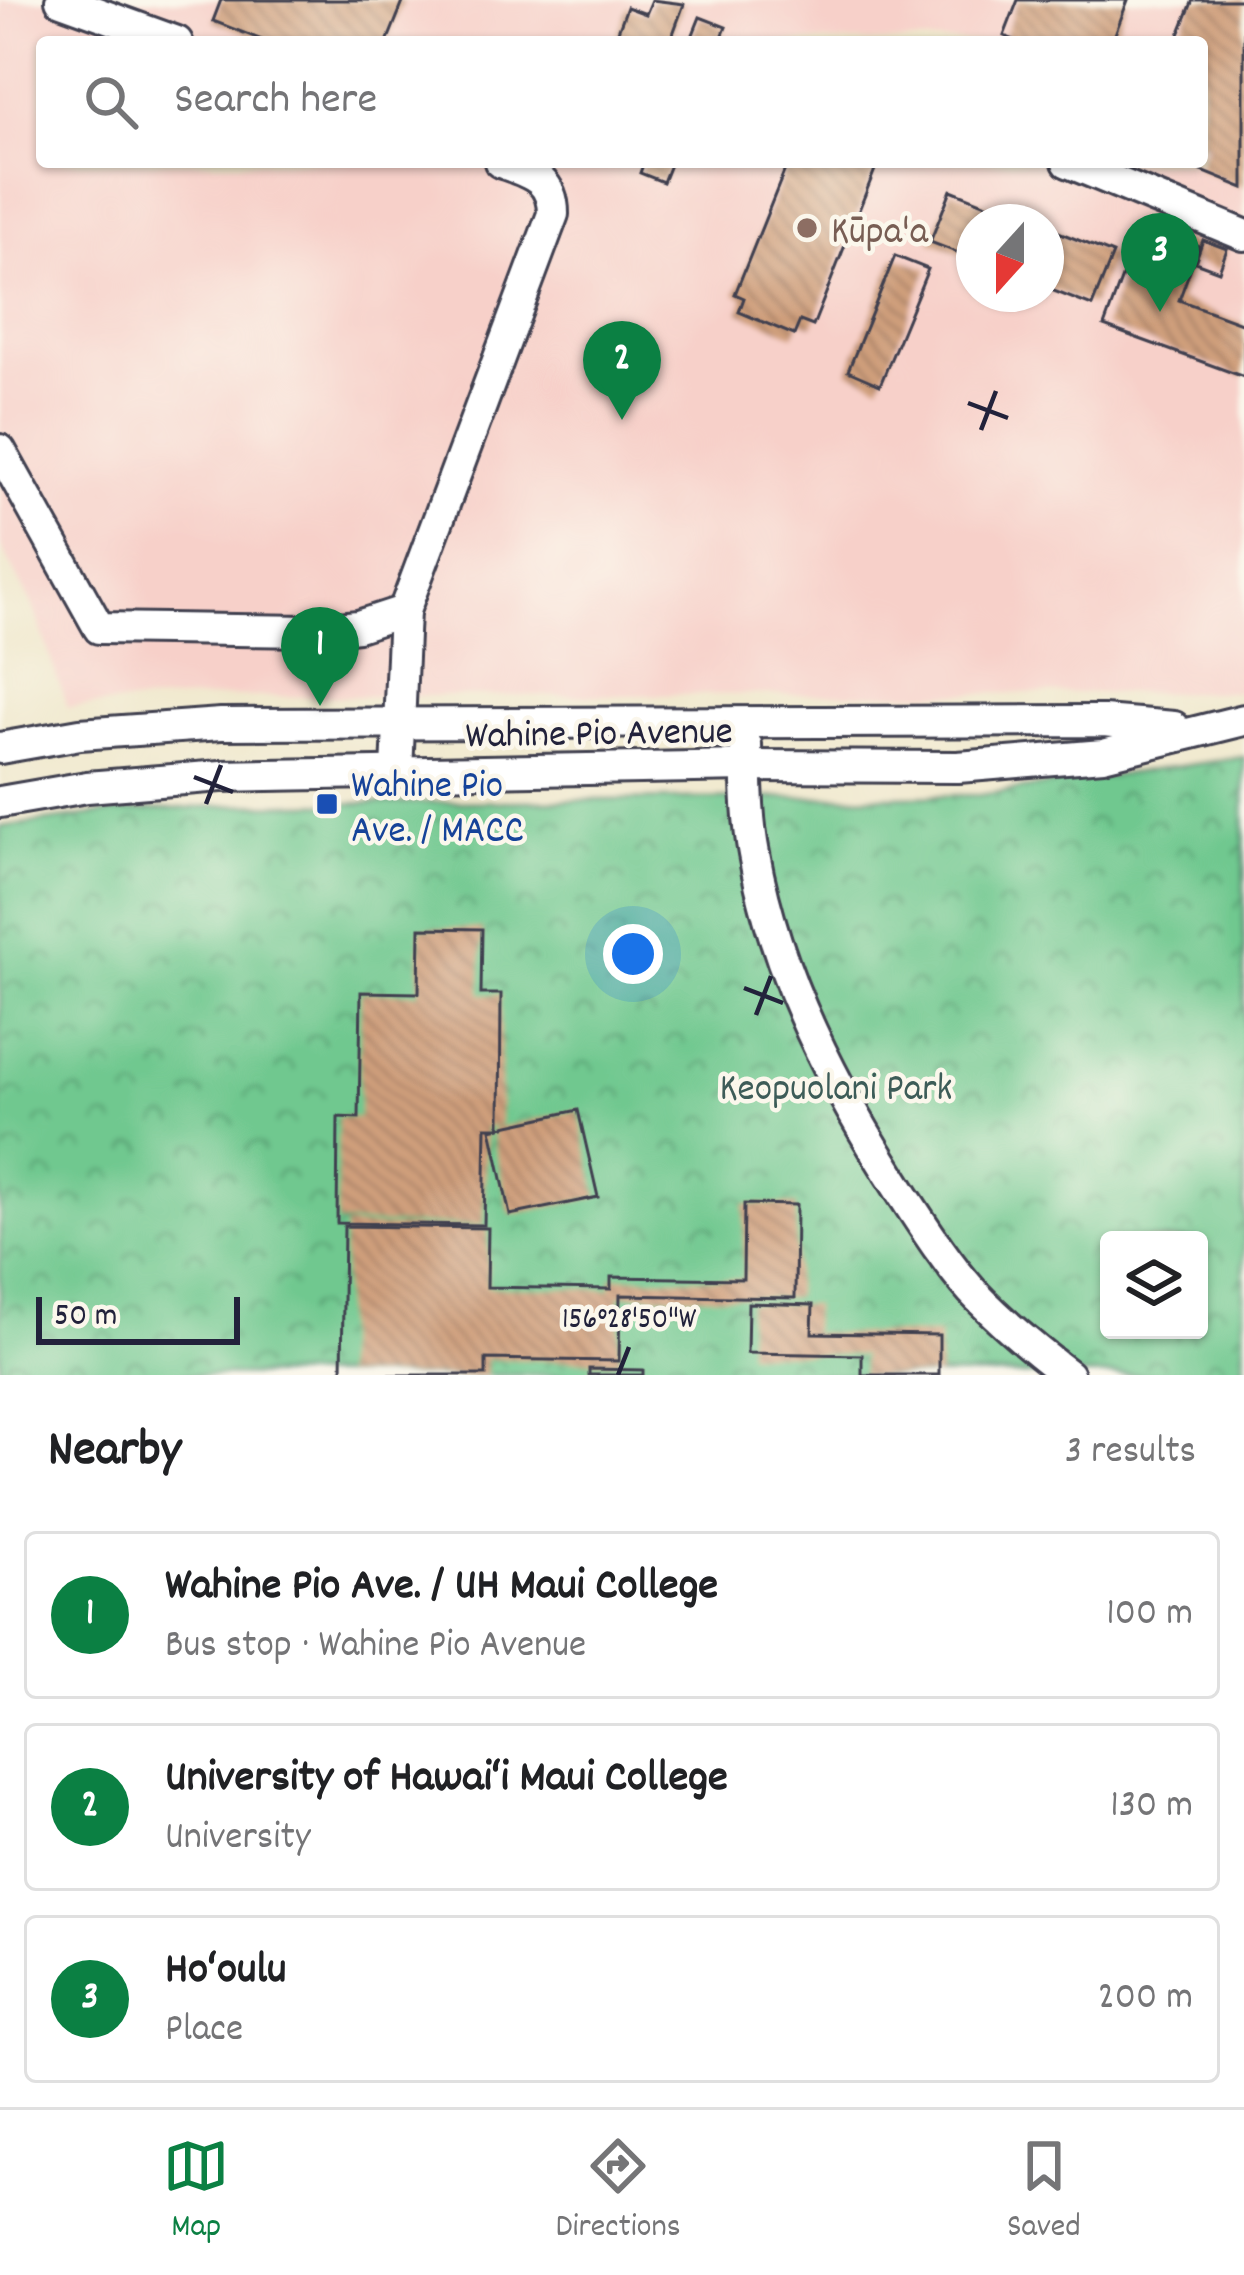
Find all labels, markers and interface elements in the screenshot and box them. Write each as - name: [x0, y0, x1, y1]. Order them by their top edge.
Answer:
- search box: [36, 36, 1208, 168]
- icon: search: [78, 69, 144, 135]
- text: Search here: [174, 70, 377, 134]
- north arrow: [956, 204, 1064, 312]
- place label: Kūpa'a: [831, 207, 929, 262]
- pin: 3: [1121, 213, 1199, 312]
- marker: Kūpa'a: [794, 215, 820, 241]
- pin: 2: [583, 321, 661, 420]
- pin: 1: [281, 607, 359, 706]
- street label: Wahine Pio Avenue: [465, 707, 733, 766]
- place label: Wahine Pio Ave. / MACC: [351, 761, 524, 861]
- marker: Wahine Pio Ave. / MACC: [314, 791, 340, 817]
- your location: [603, 924, 663, 984]
- park label: Keopuolani Park: [720, 1064, 952, 1119]
- map controls: [1100, 1231, 1208, 1339]
- button: layers: [1100, 1231, 1208, 1339]
- scale bar: [36, 1291, 240, 1344]
- text: 50 m: [54, 1294, 118, 1341]
- text: 156°28'50"W: [562, 1300, 697, 1343]
- text: Nearby: [48, 1417, 181, 1489]
- text: 3 results: [1065, 1426, 1196, 1481]
- text: Wahine Pio Ave. / UH Maui College: [165, 1556, 718, 1620]
- text: 1: [86, 1588, 94, 1643]
- text: 100 m: [1106, 1588, 1193, 1643]
- text: Bus stop · Wahine Pio Avenue: [165, 1620, 586, 1675]
- text: University of Hawai‘i Maui College: [165, 1748, 728, 1812]
- text: 2: [81, 1780, 99, 1835]
- text: 130 m: [1110, 1780, 1193, 1835]
- text: University: [165, 1812, 311, 1867]
- text: Ho‘oulu: [165, 1940, 287, 2004]
- text: 3: [81, 1972, 99, 2027]
- text: 200 m: [1098, 1972, 1193, 2027]
- text: Place: [165, 2004, 243, 2059]
- tab: Map: [163, 2133, 229, 2252]
- tab: Directions: [556, 2133, 681, 2252]
- tab: Saved: [1007, 2133, 1081, 2252]

